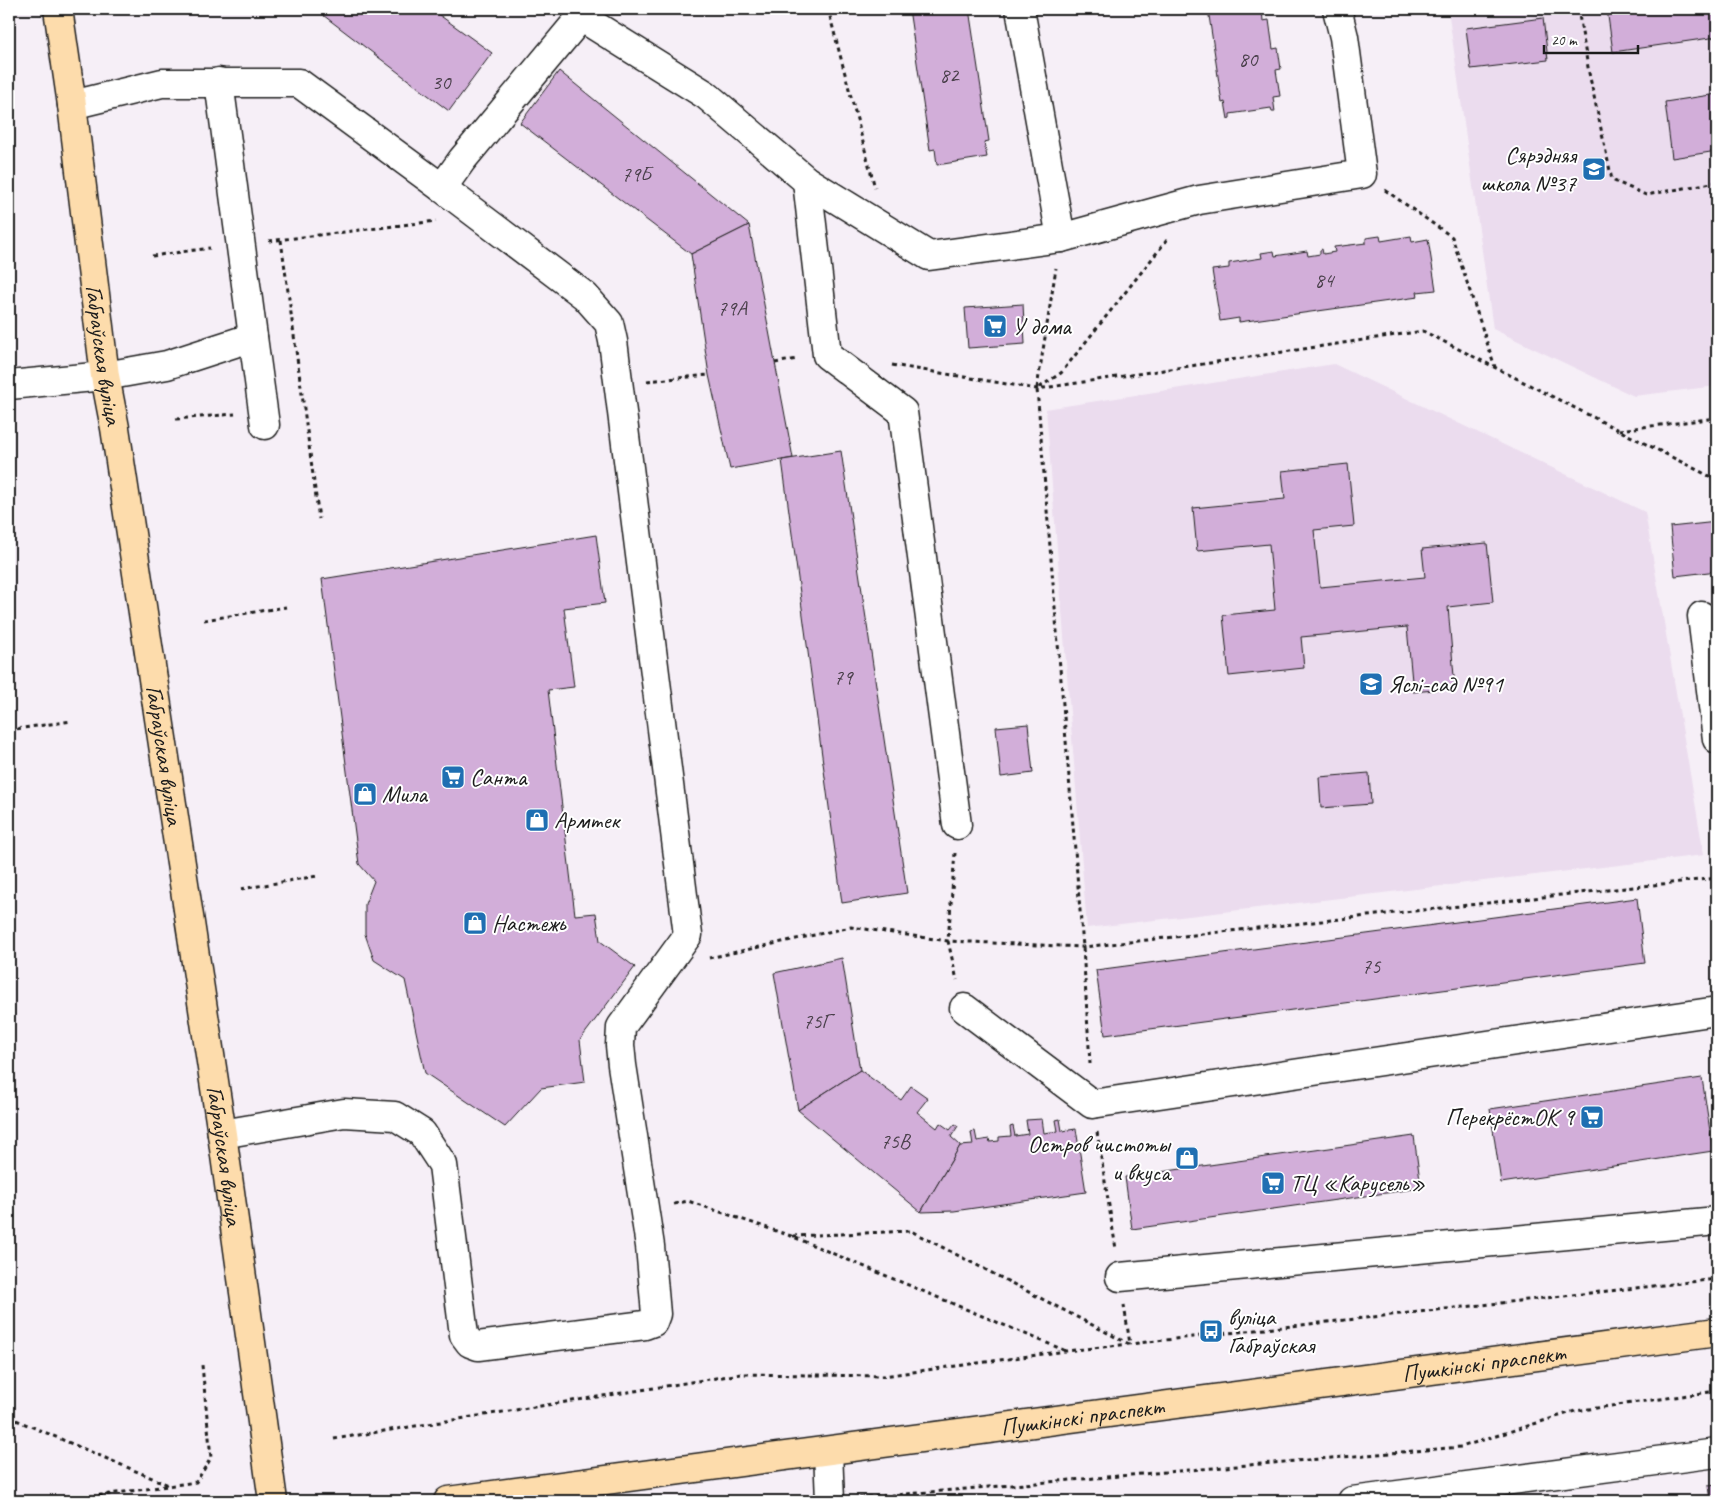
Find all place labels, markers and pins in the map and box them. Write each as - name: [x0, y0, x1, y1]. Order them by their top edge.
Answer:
- place label: Сярэдняя школа №37: [1481, 140, 1578, 198]
- school or university icon: Сярэдняя школа №37: [1581, 156, 1607, 182]
- place label: У дома: [1012, 311, 1072, 341]
- supermarket icon: У дома: [982, 313, 1008, 339]
- place label: Яслі-сад №91: [1388, 669, 1504, 699]
- school or university icon: Яслі-сад №91: [1358, 671, 1384, 697]
- place label: Санта: [470, 762, 528, 792]
- supermarket icon: Санта: [440, 764, 466, 790]
- place label: Мила: [382, 779, 428, 809]
- shop icon: Мила: [352, 781, 378, 807]
- place label: Армтек: [554, 805, 621, 835]
- shop icon: Армтек: [524, 807, 550, 833]
- place label: Настежь: [492, 908, 567, 938]
- shop icon: Настежь: [462, 910, 488, 936]
- place label: ПерекрёстОК 9: [1446, 1102, 1576, 1132]
- supermarket icon: ПерекрёстОК 9: [1579, 1104, 1605, 1130]
- place label: Остров чистоты и вкуса: [1028, 1129, 1172, 1187]
- shop icon: Остров чистоты и вкуса: [1174, 1145, 1200, 1171]
- place label: ТЦ «Карусель»: [1290, 1168, 1426, 1198]
- supermarket icon: ТЦ «Карусель»: [1260, 1170, 1286, 1196]
- place label: вуліца Габраўская: [1228, 1302, 1316, 1360]
- bus stop icon: вуліца Габраўская: [1198, 1318, 1224, 1344]

